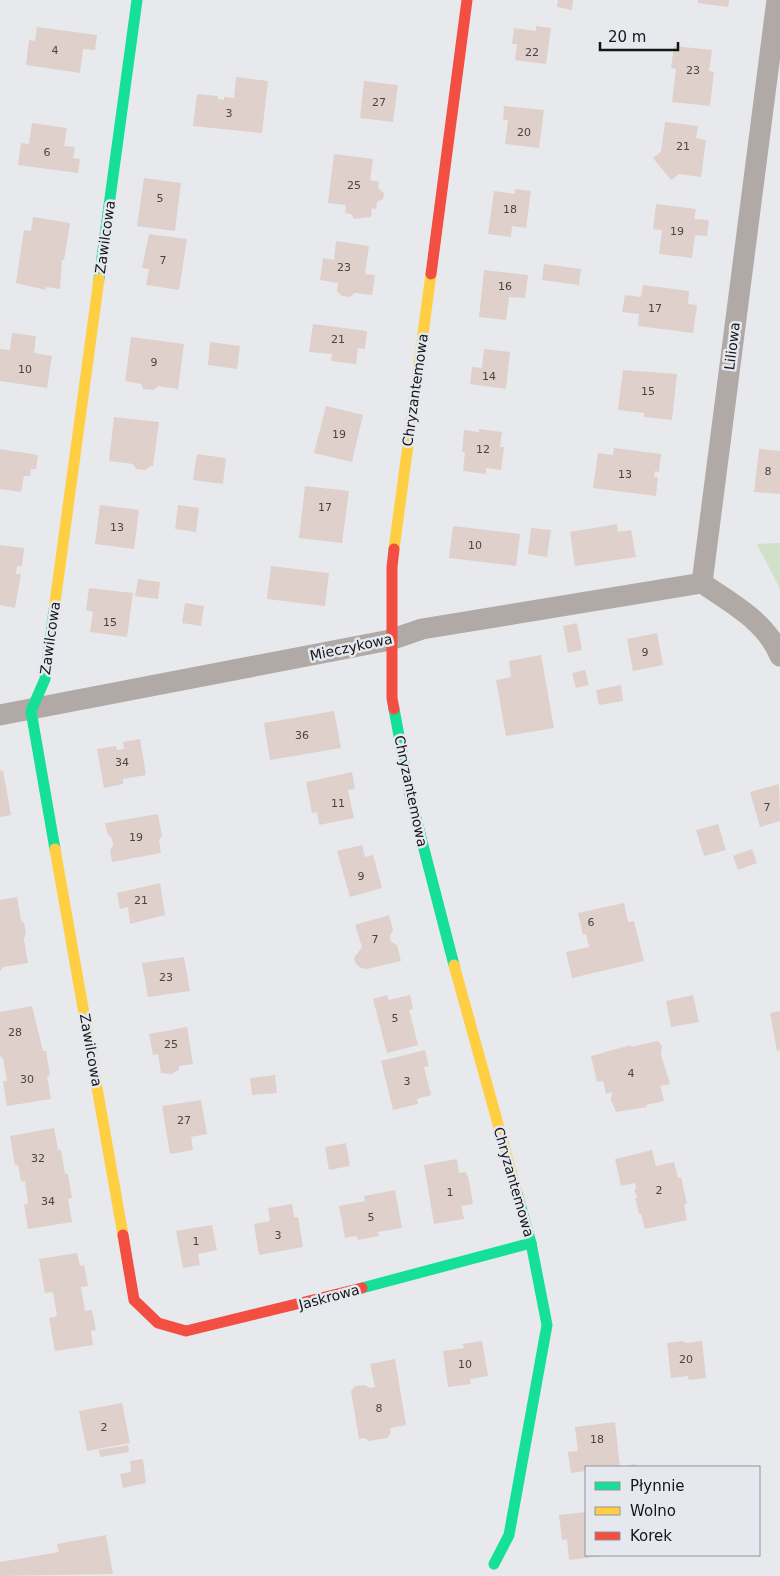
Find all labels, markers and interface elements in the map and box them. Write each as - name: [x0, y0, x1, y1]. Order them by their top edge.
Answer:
- scale bar: [600, 20, 678, 52]
- text: 20 m: [608, 28, 646, 46]
- house number: 4: [52, 44, 59, 57]
- house number: 22: [525, 46, 539, 59]
- house number: 23: [686, 64, 700, 77]
- house number: 27: [372, 96, 386, 109]
- house number: 3: [226, 107, 233, 120]
- house number: 20: [517, 126, 531, 139]
- house number: 21: [676, 140, 690, 153]
- house number: 6: [44, 146, 51, 159]
- house number: 25: [347, 179, 361, 192]
- house number: 5: [157, 192, 164, 205]
- street label: Zawilcowa: [92, 199, 118, 275]
- house number: 18: [503, 203, 517, 216]
- house number: 19: [670, 225, 684, 238]
- house number: 7: [160, 254, 167, 267]
- house number: 23: [337, 261, 351, 274]
- house number: 16: [498, 280, 512, 293]
- house number: 17: [648, 302, 662, 315]
- street label: Liliowa: [721, 321, 743, 371]
- house number: 21: [331, 333, 345, 346]
- street label: Chryzantemowa: [399, 333, 431, 447]
- house number: 9: [151, 356, 158, 369]
- house number: 10: [18, 363, 32, 376]
- house number: 14: [482, 370, 496, 383]
- house number: 15: [641, 385, 655, 398]
- house number: 19: [332, 428, 346, 441]
- house number: 12: [476, 443, 490, 456]
- house number: 8: [765, 465, 772, 478]
- house number: 13: [618, 468, 632, 481]
- house number: 17: [318, 501, 332, 514]
- house number: 13: [110, 521, 124, 534]
- house number: 10: [468, 539, 482, 552]
- street label: Zawilcowa: [37, 600, 63, 676]
- house number: 15: [103, 616, 117, 629]
- street label: Mieczykowa: [308, 630, 394, 664]
- house number: 9: [642, 646, 649, 659]
- house number: 36: [295, 729, 309, 742]
- street label: Chryzantemowa: [391, 734, 431, 848]
- house number: 34: [115, 756, 129, 769]
- house number: 11: [331, 797, 345, 810]
- house number: 7: [764, 801, 771, 814]
- house number: 19: [129, 831, 143, 844]
- house number: 9: [358, 870, 365, 883]
- house number: 21: [134, 894, 148, 907]
- house number: 6: [588, 916, 595, 929]
- house number: 7: [372, 933, 379, 946]
- house number: 23: [159, 971, 173, 984]
- street label: Zawilcowa: [77, 1012, 105, 1088]
- house number: 5: [392, 1012, 399, 1025]
- house number: 28: [8, 1026, 22, 1039]
- house number: 25: [164, 1038, 178, 1051]
- house number: 4: [628, 1067, 635, 1080]
- house number: 30: [20, 1073, 34, 1086]
- house number: 3: [404, 1075, 411, 1088]
- house number: 27: [177, 1114, 191, 1127]
- street label: Chryzantemowa: [491, 1125, 537, 1239]
- house number: 32: [31, 1152, 45, 1165]
- house number: 2: [656, 1184, 663, 1197]
- house number: 1: [447, 1186, 454, 1199]
- house number: 34: [41, 1195, 55, 1208]
- house number: 5: [368, 1211, 375, 1224]
- house number: 3: [275, 1229, 282, 1242]
- house number: 1: [193, 1235, 200, 1248]
- street label: Jaskrowa: [296, 1281, 361, 1313]
- house number: 20: [679, 1353, 693, 1366]
- house number: 10: [458, 1358, 472, 1371]
- house number: 8: [376, 1402, 383, 1415]
- house number: 2: [101, 1421, 108, 1434]
- house number: 18: [590, 1433, 604, 1446]
- legend: [585, 1466, 760, 1556]
- text: Płynnie: [630, 1477, 685, 1495]
- text: Wolno: [630, 1502, 676, 1520]
- text: Korek: [630, 1527, 672, 1545]

